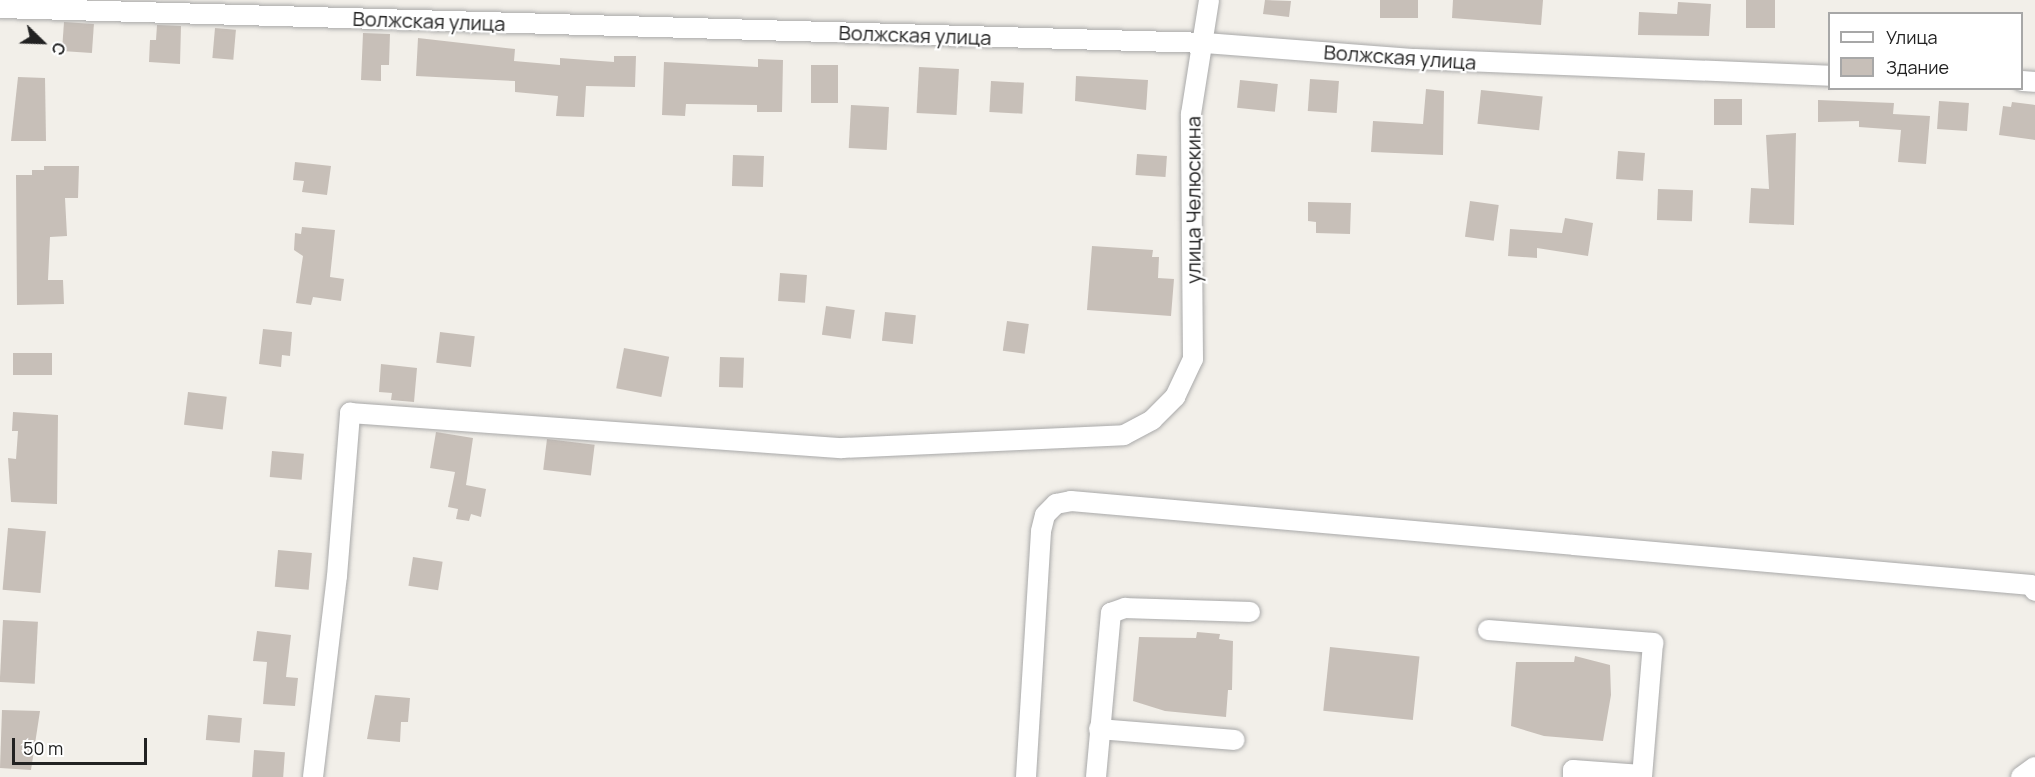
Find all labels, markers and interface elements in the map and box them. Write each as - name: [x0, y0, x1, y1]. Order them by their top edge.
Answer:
- street label: Волжская улица: [352, 6, 506, 36]
- north arrow: [12, 12, 72, 72]
- legend: [1828, 12, 2023, 90]
- street label: Волжская улица: [838, 20, 992, 50]
- text: Улица: [1886, 25, 1938, 49]
- text: С: [46, 39, 71, 59]
- street label: Волжская улица: [1323, 40, 1477, 74]
- text: Здание: [1886, 55, 1949, 79]
- street label: улица Челюскина: [1181, 116, 1205, 284]
- scale bar: [15, 726, 150, 764]
- text: 50 m: [23, 736, 63, 760]

